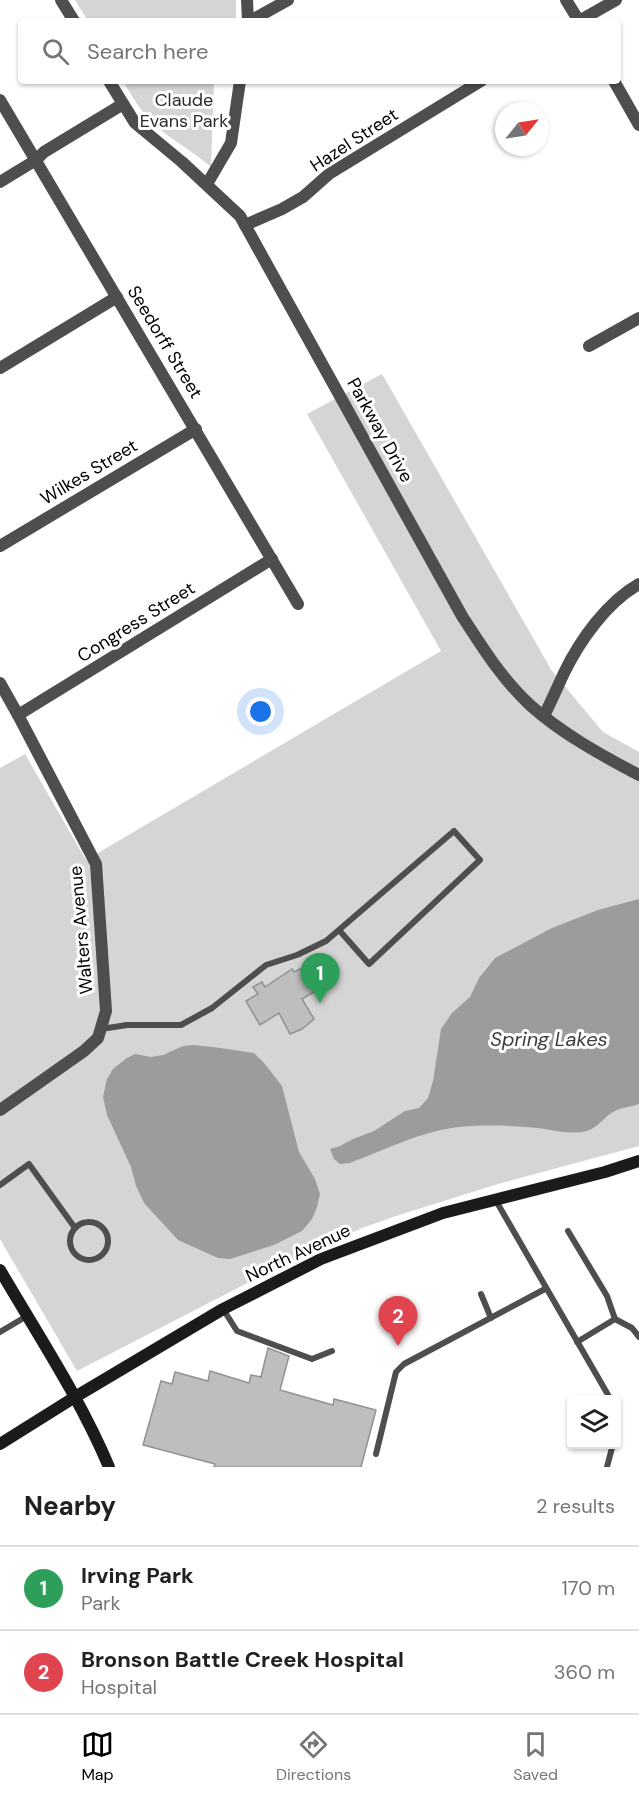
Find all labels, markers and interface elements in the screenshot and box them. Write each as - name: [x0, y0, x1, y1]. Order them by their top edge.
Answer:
- search box: [18, 18, 621, 84]
- icon: search: [39, 35, 72, 68]
- text: Search here: [87, 37, 208, 66]
- park label: Claude Evans Park: [140, 88, 228, 133]
- north arrow: [495, 102, 549, 156]
- street label: Hazel Street: [305, 103, 403, 177]
- street label: Seedorff Street: [122, 281, 208, 403]
- street label: Parkway Drive: [341, 373, 419, 487]
- street label: Wilkes Street: [36, 434, 142, 510]
- street label: Congress Street: [73, 576, 199, 668]
- your location: [246, 697, 275, 726]
- street label: Walters Avenue: [63, 865, 99, 995]
- pin: 1: [300, 954, 340, 1003]
- water label: Spring Lakes: [490, 1026, 608, 1052]
- street label: North Avenue: [242, 1218, 354, 1288]
- pin: 2: [378, 1296, 418, 1346]
- map controls: [567, 1395, 621, 1449]
- button: layers: [567, 1395, 621, 1449]
- text: Nearby: [24, 1489, 116, 1523]
- text: 2 results: [536, 1493, 615, 1519]
- text: Irving Park: [81, 1561, 194, 1590]
- text: 1: [40, 1575, 47, 1601]
- text: 170 m: [562, 1575, 615, 1601]
- text: Park: [81, 1590, 121, 1616]
- text: Bronson Battle Creek Hospital: [81, 1645, 404, 1674]
- text: 2: [38, 1659, 49, 1685]
- text: 360 m: [554, 1659, 615, 1685]
- text: Hospital: [81, 1674, 157, 1700]
- tab: Map: [81, 1728, 114, 1785]
- tab: Directions: [276, 1728, 351, 1785]
- tab: Saved: [513, 1728, 558, 1785]

